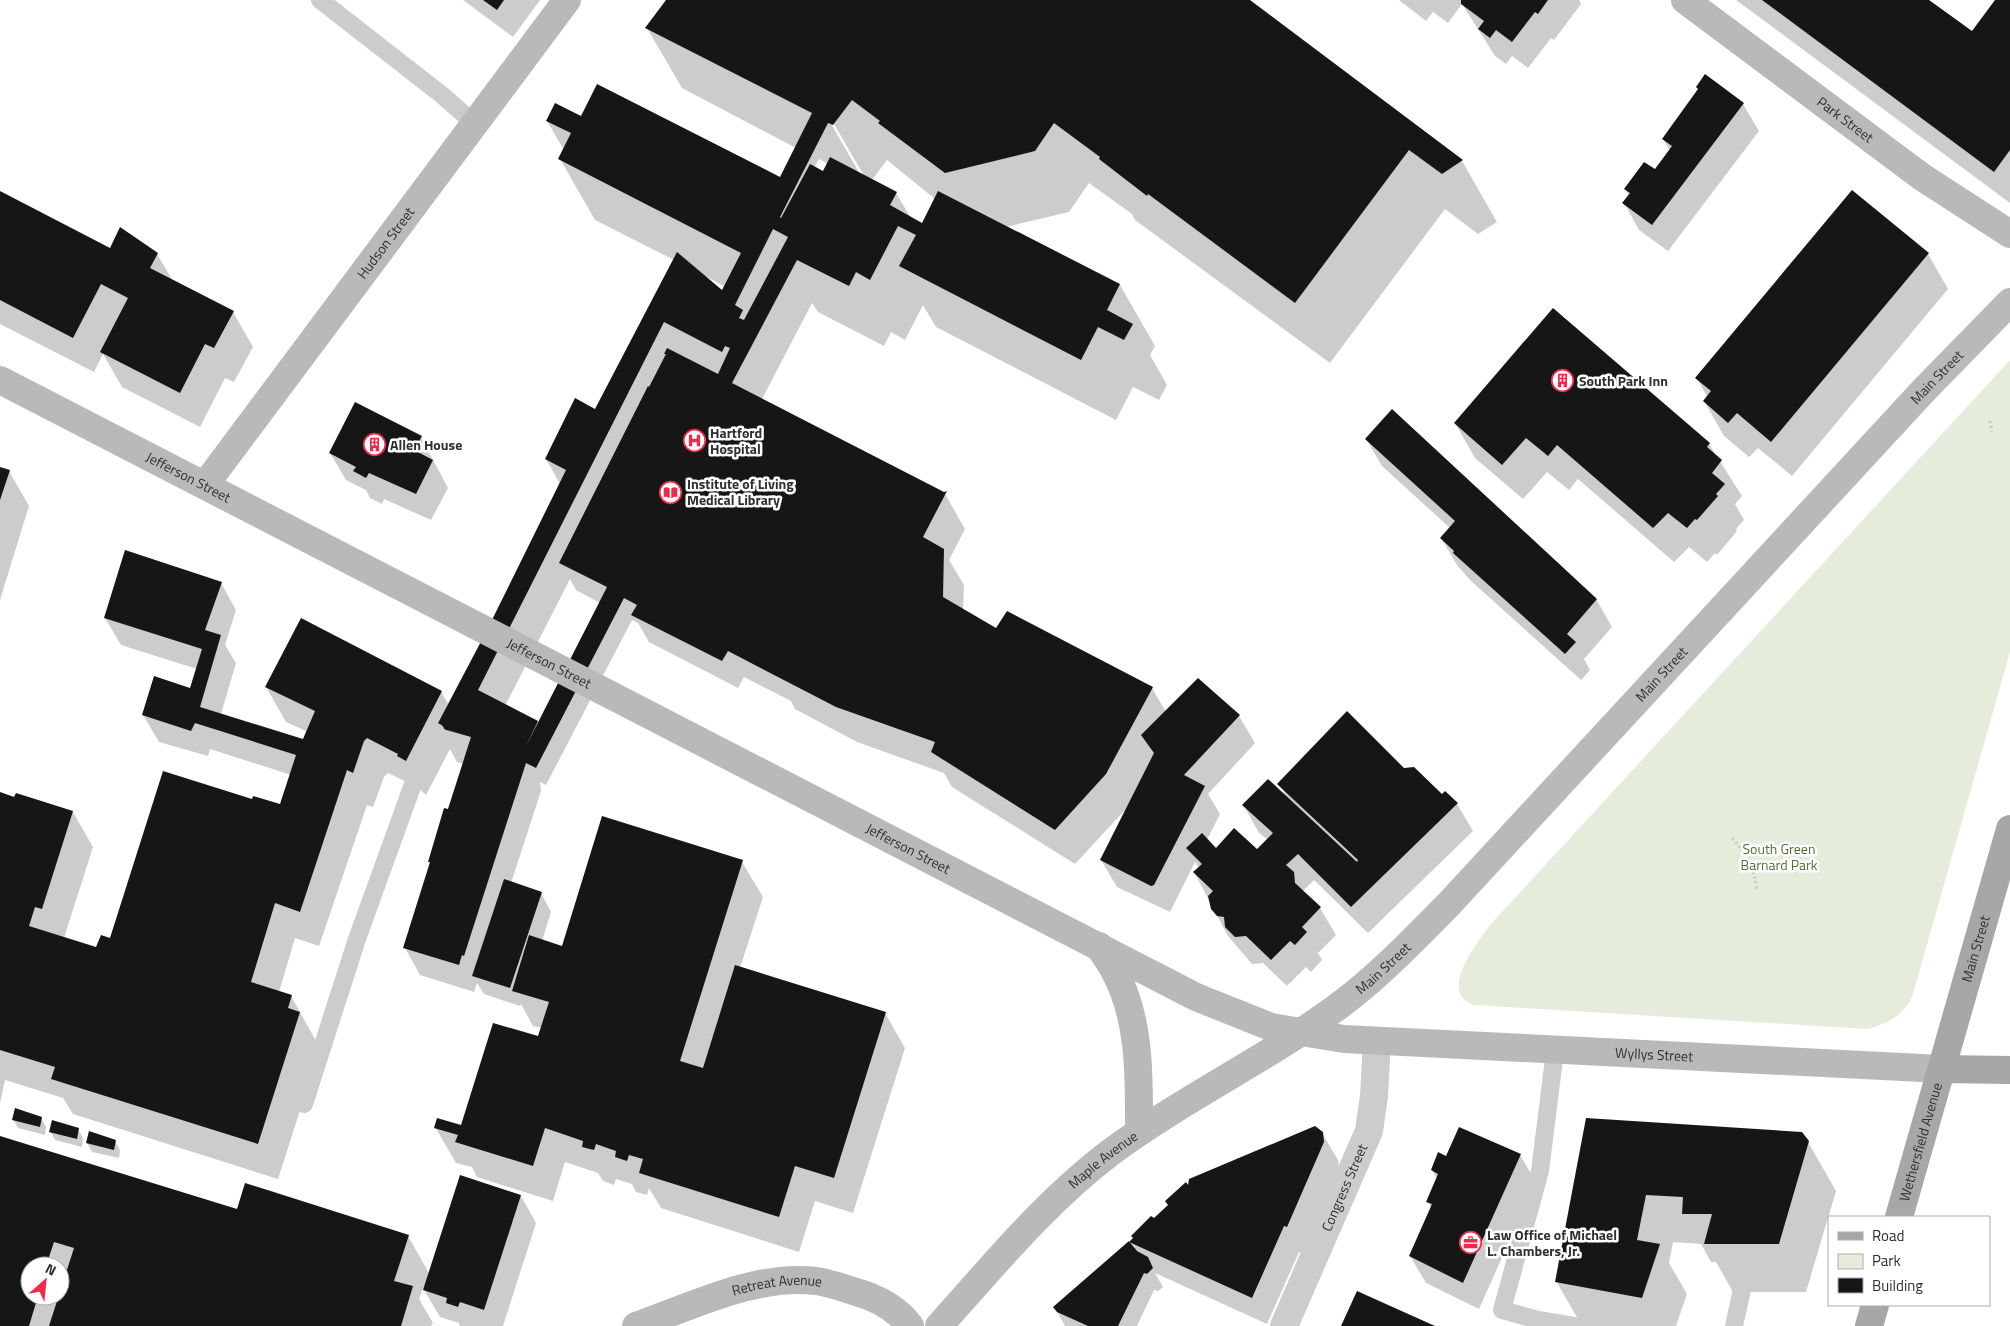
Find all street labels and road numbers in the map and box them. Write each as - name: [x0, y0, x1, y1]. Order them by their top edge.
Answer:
- street label: Park Street: [1813, 91, 1878, 147]
- street label: Hudson Street: [351, 202, 419, 283]
- street label: Main Street: [1905, 345, 1968, 409]
- street label: Jefferson Street: [143, 446, 235, 507]
- street label: Jefferson Street: [503, 632, 596, 694]
- street label: Main Street: [1630, 641, 1692, 706]
- street label: Jefferson Street: [862, 818, 955, 879]
- street label: Main Street: [1956, 913, 1995, 985]
- street label: Main Street: [1351, 937, 1415, 999]
- street label: Wyllys Street: [1615, 1042, 1694, 1067]
- street label: Wethersfield Avenue: [1893, 1080, 1947, 1204]
- street label: Maple Avenue: [1063, 1125, 1142, 1193]
- street label: Congress Street: [1316, 1140, 1372, 1235]
- street label: Retreat Avenue: [729, 1269, 824, 1300]

